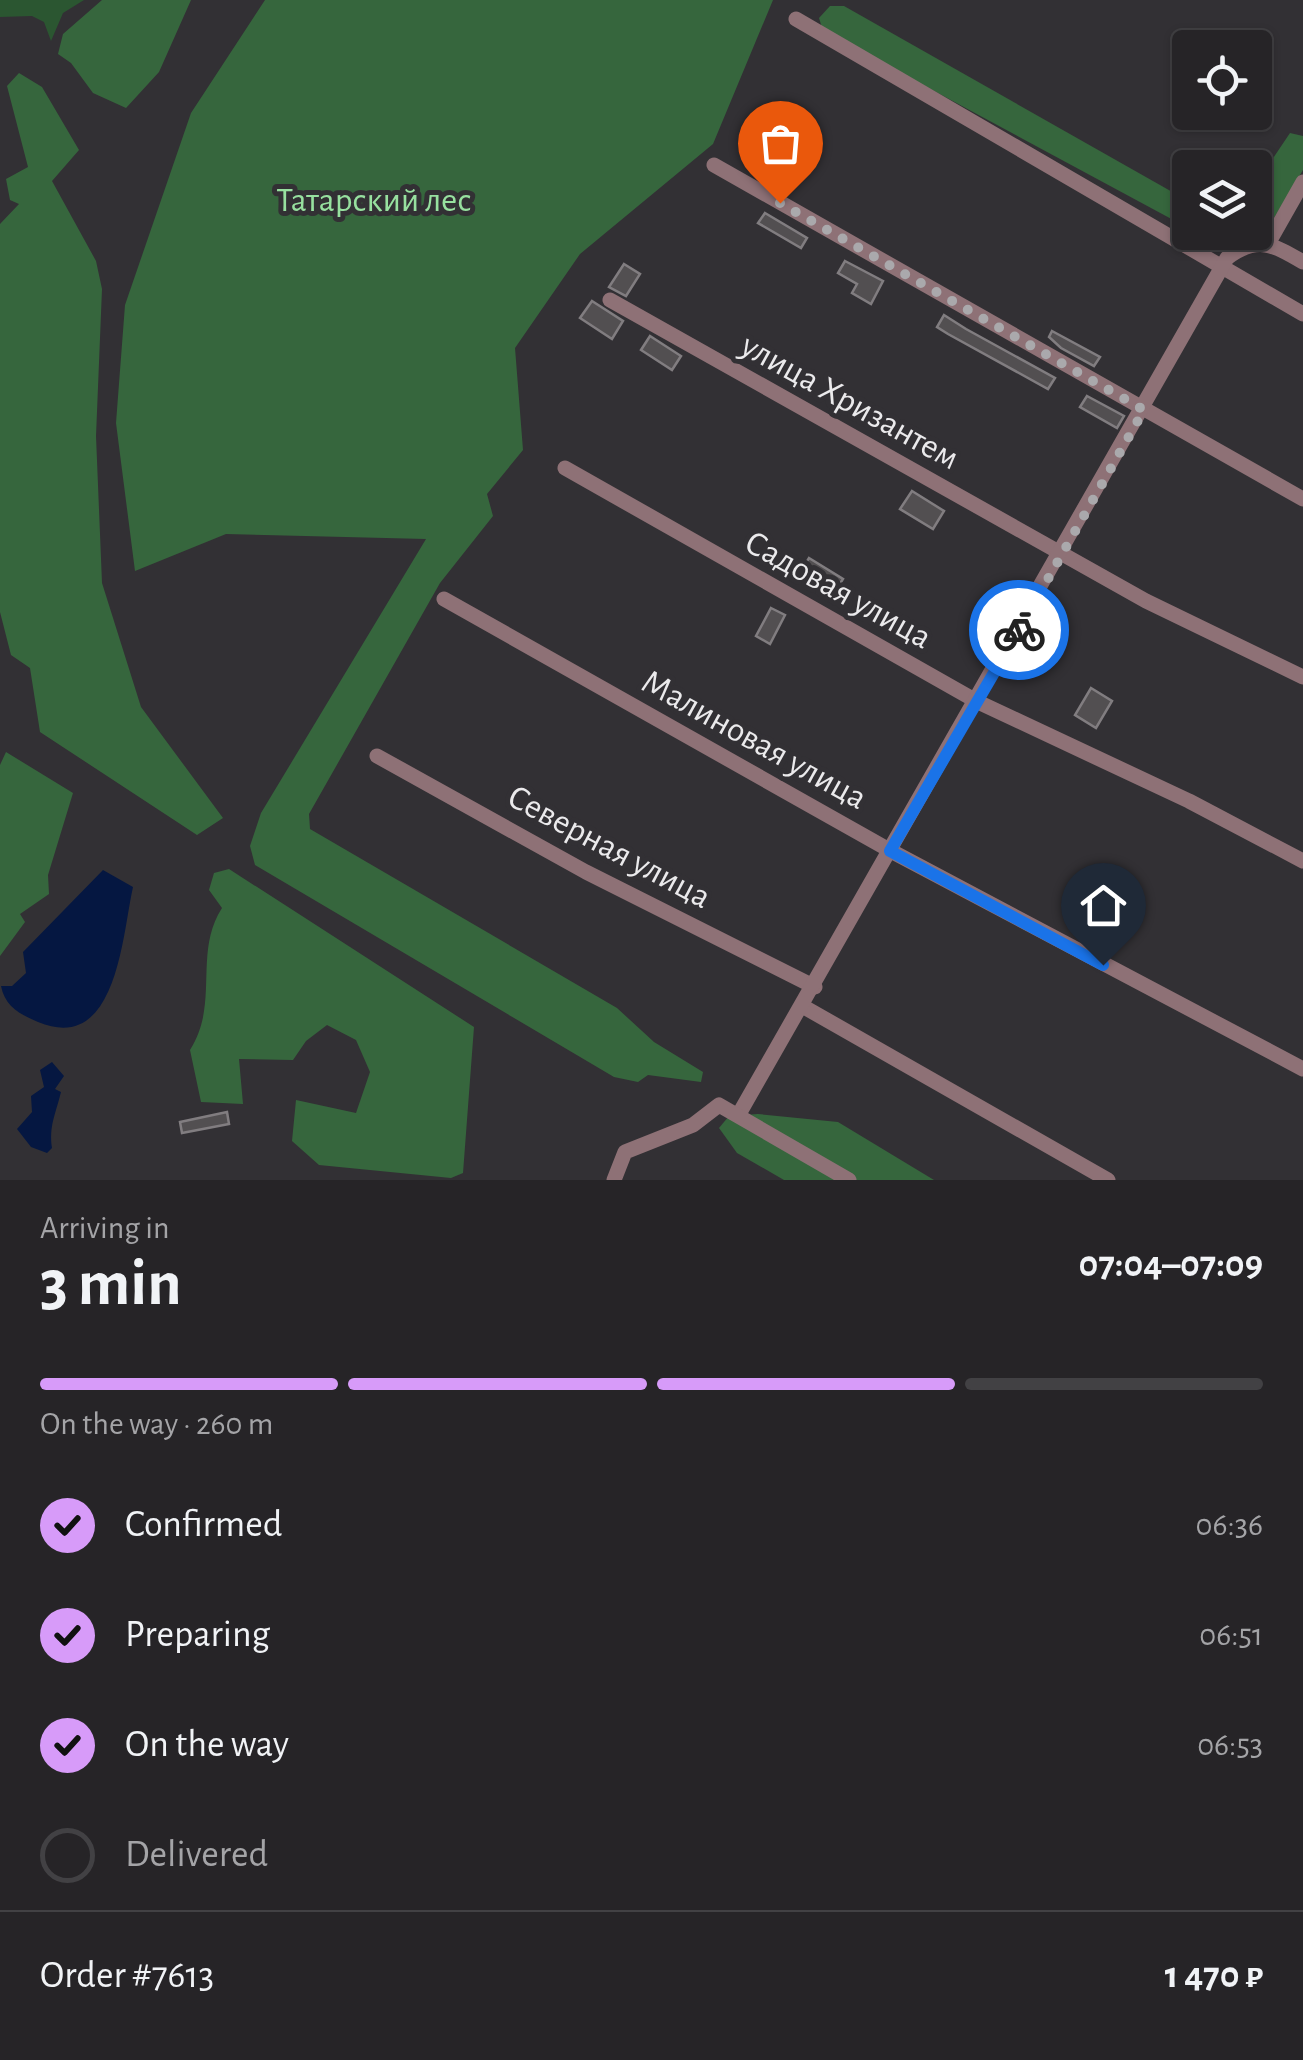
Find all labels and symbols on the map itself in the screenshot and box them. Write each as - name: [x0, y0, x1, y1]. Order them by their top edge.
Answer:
- pin: [738, 101, 823, 204]
- park label: Татарский лес: [276, 183, 472, 218]
- street label: улица Хризантем: [734, 327, 965, 476]
- street label: Садовая улица: [739, 524, 937, 656]
- courier: [969, 580, 1069, 680]
- street label: Малиновая улица: [636, 664, 872, 816]
- street label: Северная улица: [502, 779, 716, 915]
- pin: [1061, 863, 1146, 966]

